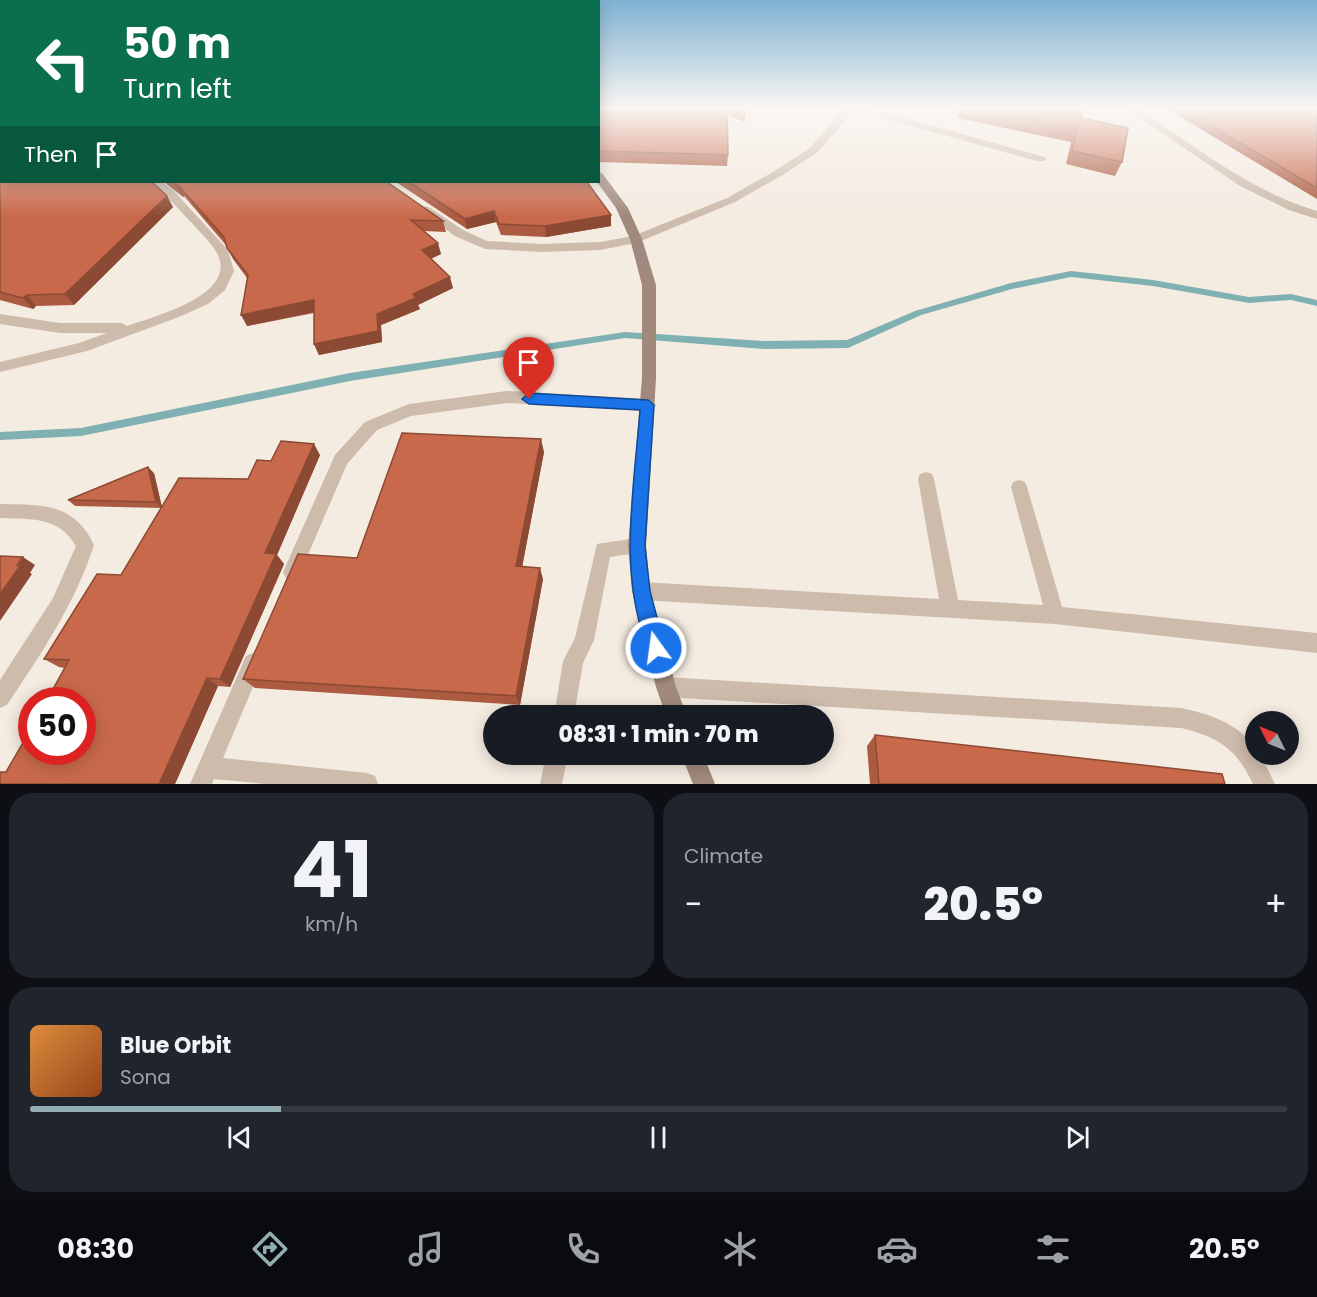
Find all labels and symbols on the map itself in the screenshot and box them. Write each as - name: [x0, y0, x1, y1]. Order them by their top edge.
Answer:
- pin: [503, 337, 554, 399]
- position arrow: [624, 616, 688, 680]
- speed limit sign: 50: [18, 687, 96, 765]
- north arrow: [1245, 711, 1299, 765]

